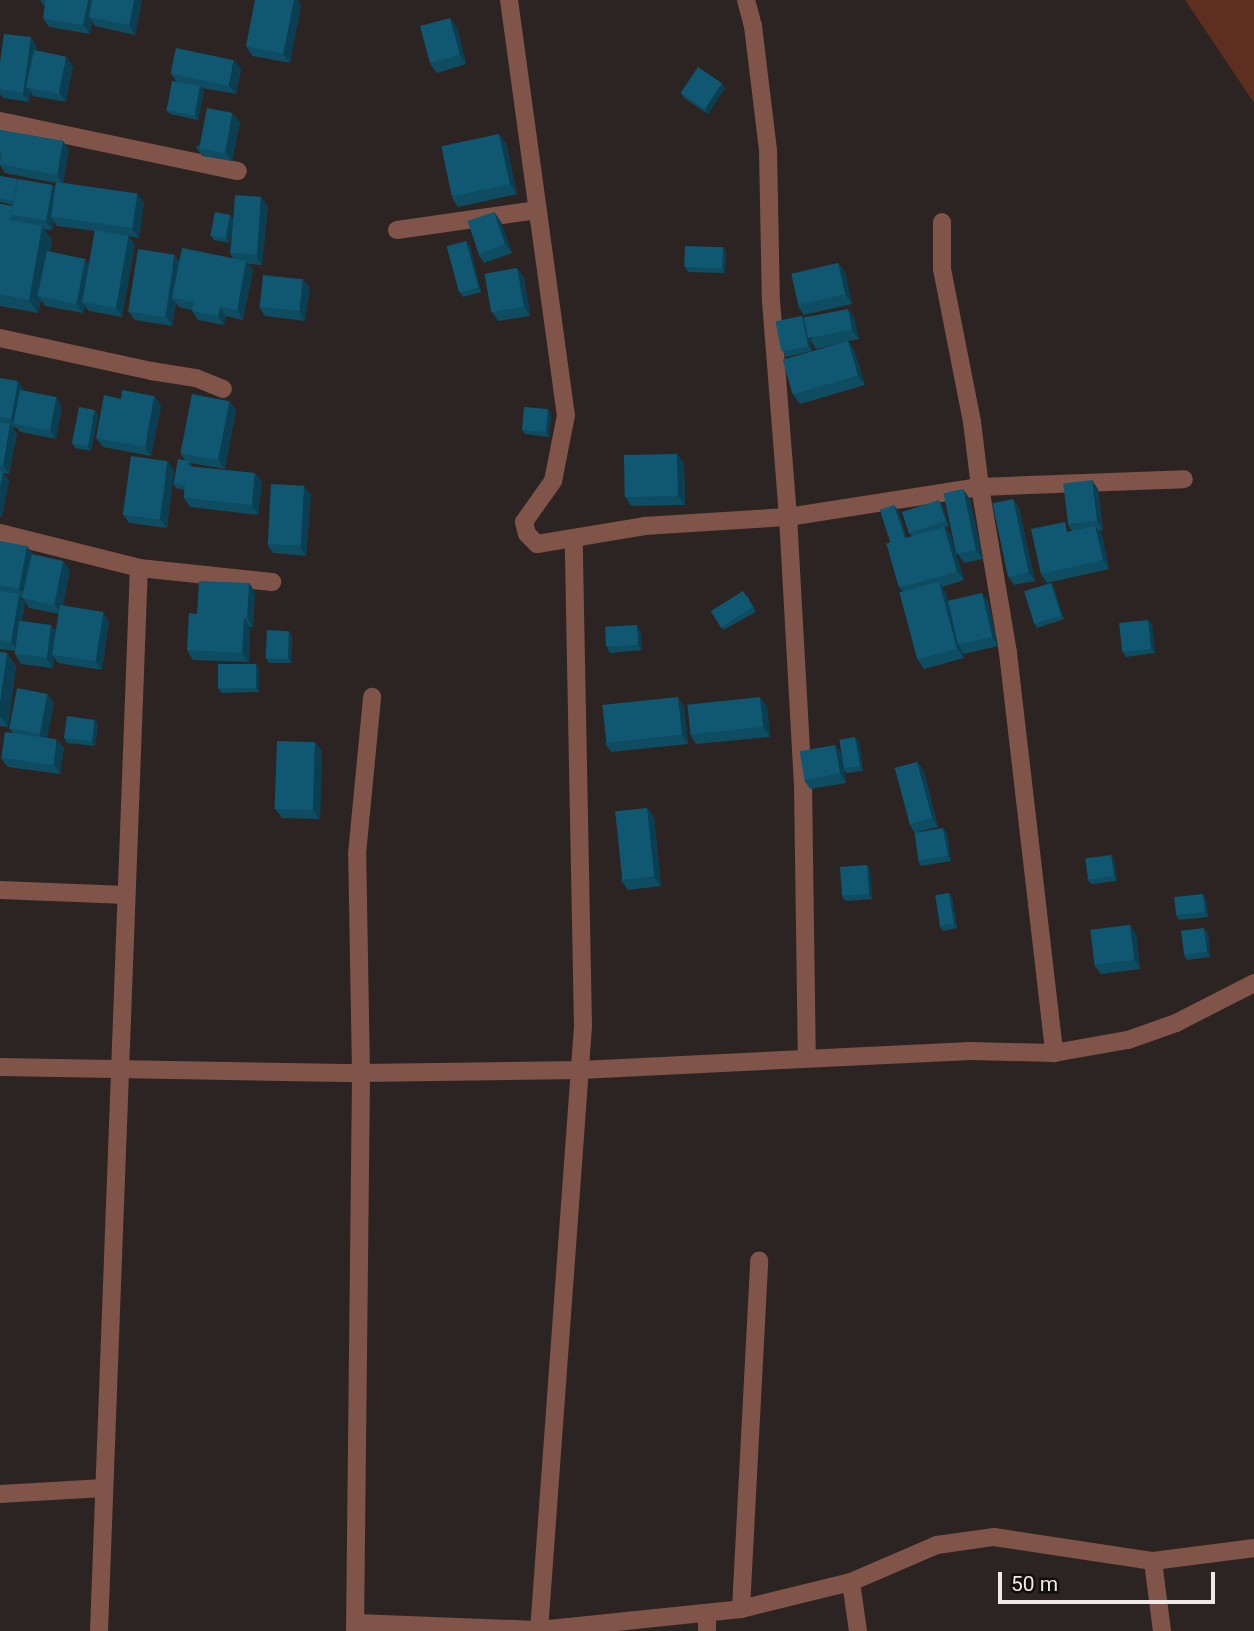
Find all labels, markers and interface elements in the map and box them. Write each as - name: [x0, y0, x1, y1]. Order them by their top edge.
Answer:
- scale bar: [1002, 1558, 1219, 1602]
- text: 50 m: [1011, 1572, 1058, 1596]

